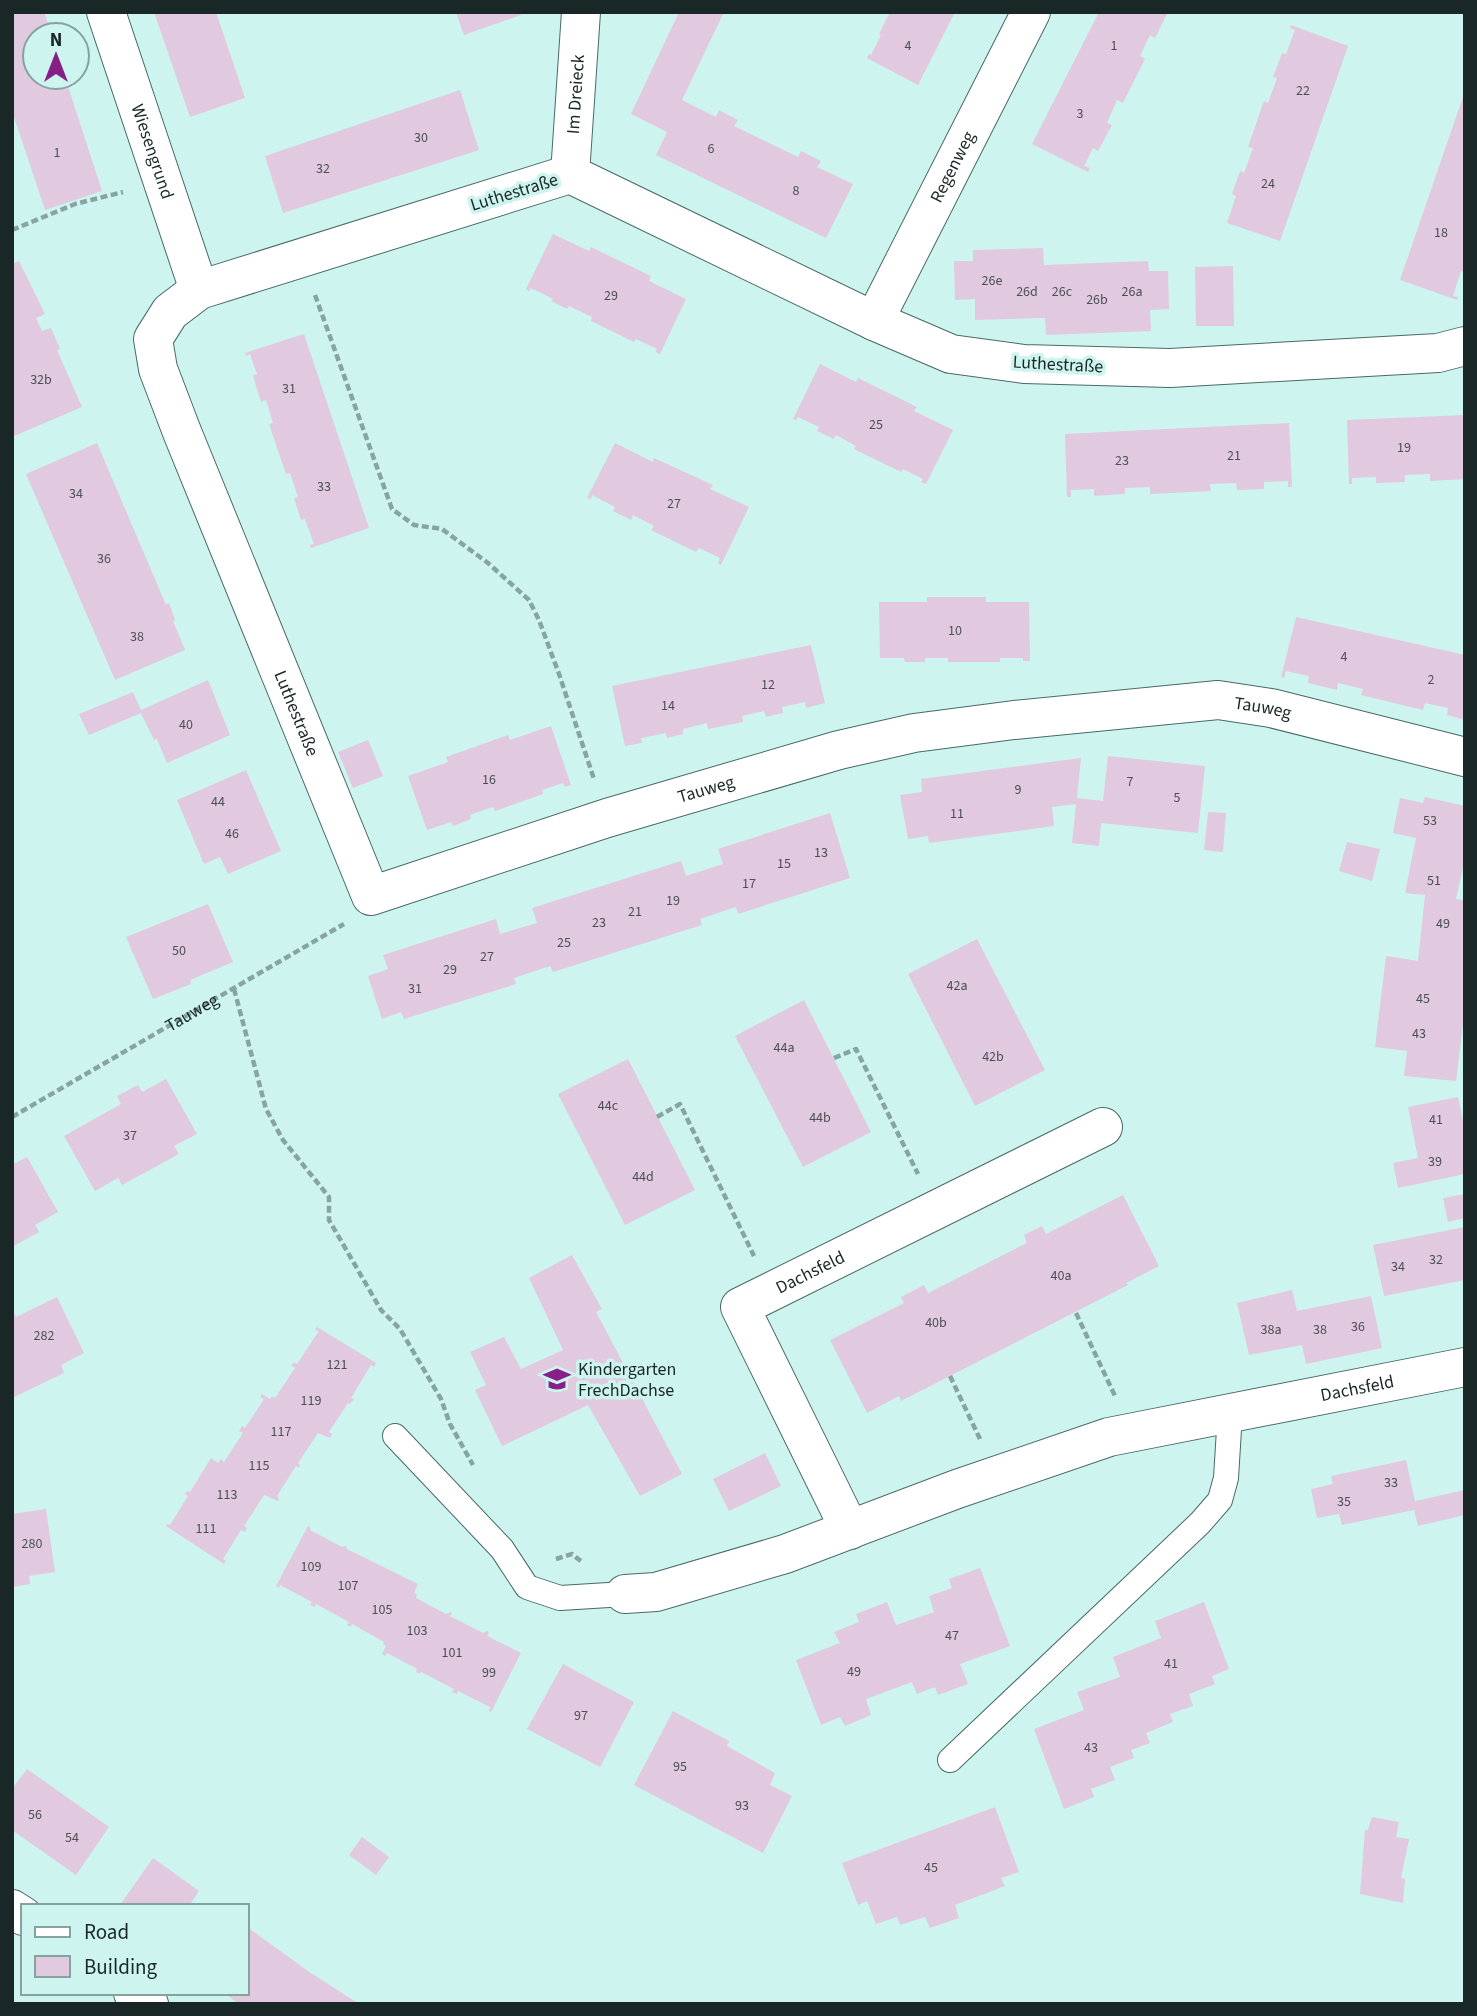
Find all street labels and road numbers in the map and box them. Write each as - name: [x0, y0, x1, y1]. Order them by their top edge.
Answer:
- street label: Im Dreieck: [561, 53, 591, 135]
- street label: Wiesengrund: [125, 101, 180, 202]
- street label: Regenweg: [924, 127, 981, 207]
- street label: Luthestraße: [467, 167, 561, 218]
- street label: Luthestraße: [1012, 350, 1104, 379]
- street label: Luthestraße: [267, 667, 325, 760]
- street label: Tauweg: [1233, 691, 1294, 726]
- street label: Tauweg: [675, 769, 737, 810]
- street label: Tauweg: [161, 988, 223, 1038]
- street label: Dachsfeld: [772, 1245, 849, 1300]
- street label: Dachsfeld: [1318, 1369, 1396, 1408]

